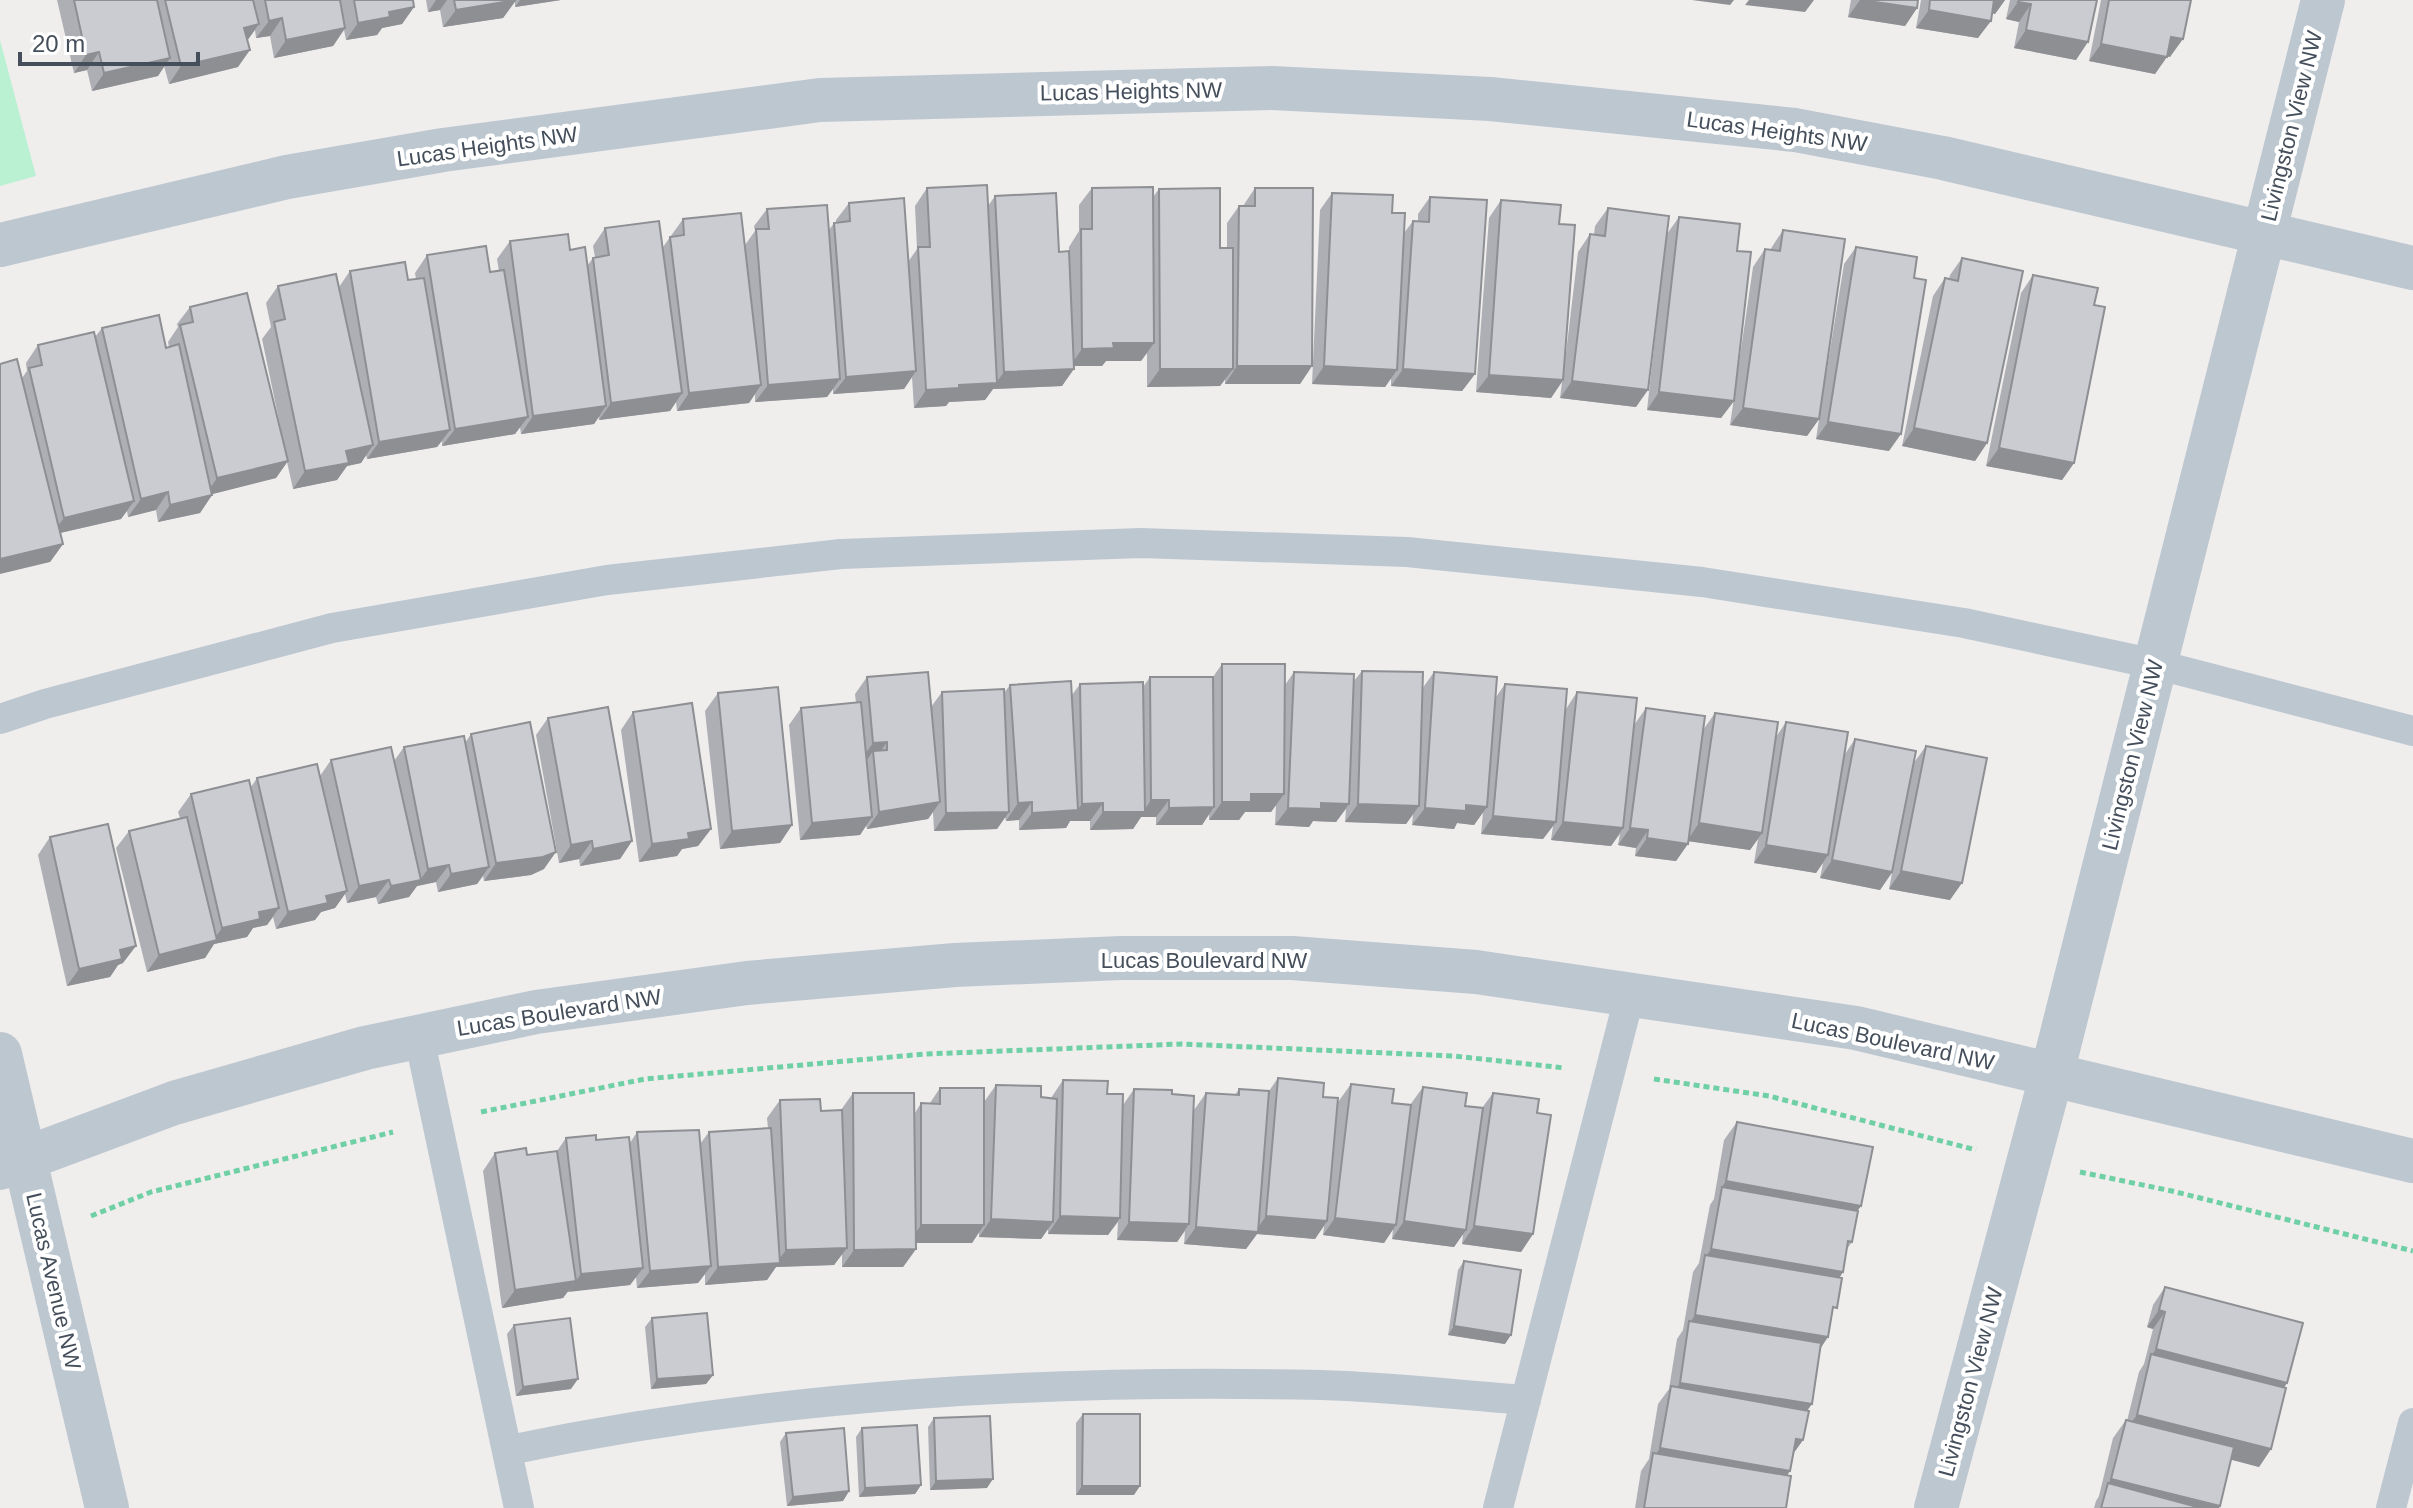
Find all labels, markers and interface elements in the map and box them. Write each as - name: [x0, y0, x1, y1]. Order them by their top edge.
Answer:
- scale bar: [20, 16, 198, 66]
- street label: Livingston View NW: [2256, 28, 2327, 224]
- text: 20 m: [32, 30, 85, 57]
- street label: Lucas Heights NW: [1040, 77, 1223, 106]
- street label: Lucas Heights NW: [1685, 106, 1869, 157]
- street label: Lucas Heights NW: [395, 121, 579, 172]
- street label: Livingston View NW: [2097, 657, 2168, 853]
- street label: Lucas Boulevard NW: [1101, 948, 1308, 973]
- street label: Lucas Boulevard NW: [455, 984, 663, 1041]
- street label: Lucas Boulevard NW: [1789, 1008, 1997, 1075]
- street label: Lucas Avenue NW: [21, 1190, 86, 1372]
- street label: Livingston View NW: [1933, 1284, 2008, 1480]

